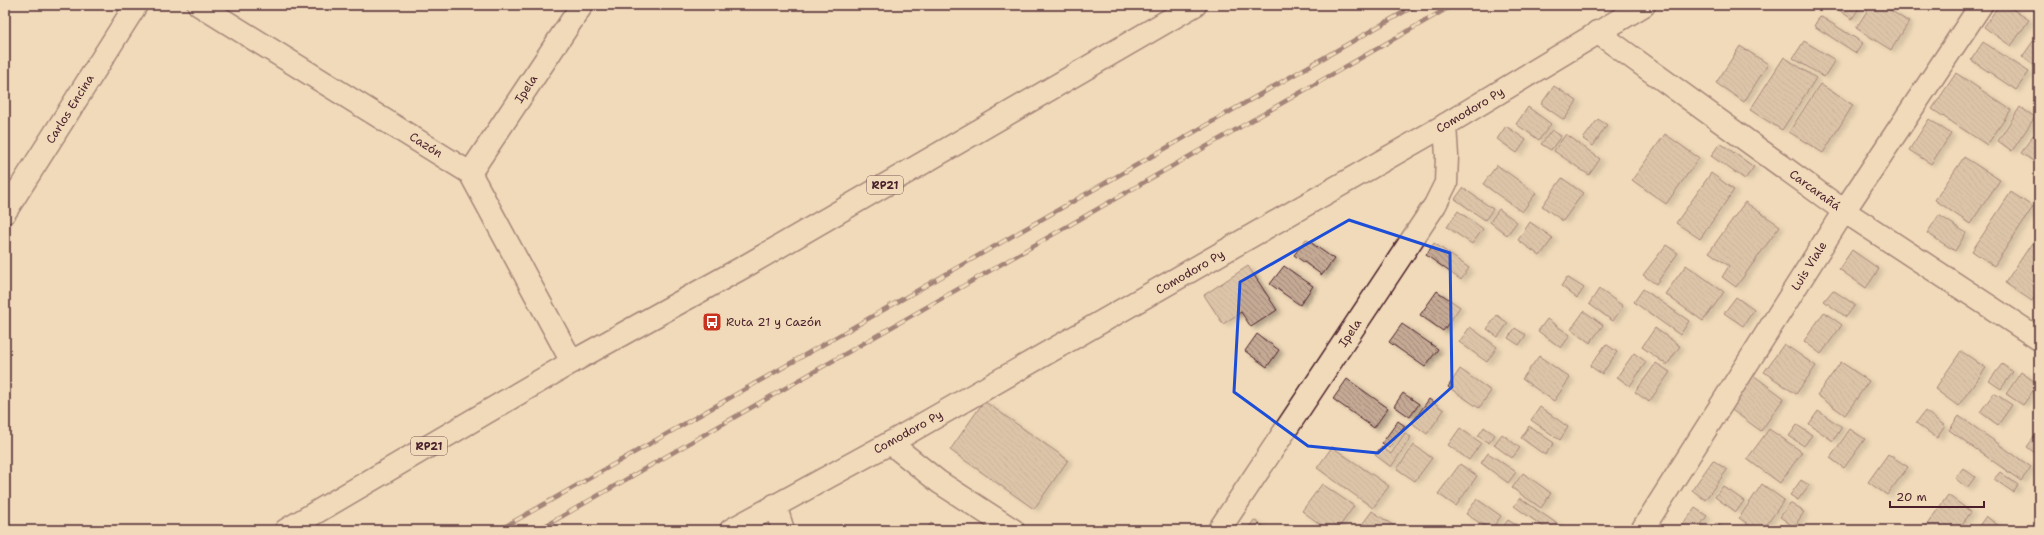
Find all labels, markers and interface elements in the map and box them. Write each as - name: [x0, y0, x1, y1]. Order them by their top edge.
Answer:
- street label: Carlos Encina: [42, 71, 98, 147]
- street label: Ipela: [511, 71, 541, 106]
- street label: Comodoro Py: [1433, 83, 1507, 137]
- street label: Cazón: [406, 129, 446, 161]
- street label: Carcarañá: [1786, 166, 1844, 214]
- road number: RP21: [867, 176, 903, 194]
- street label: Luis Viale: [1788, 238, 1831, 294]
- street label: Comodoro Py: [1153, 246, 1227, 298]
- bus stop icon: Ruta 21 y Cazón: [701, 311, 723, 333]
- place label: Ruta 21 y Cazón: [726, 314, 821, 330]
- street label: Ipela: [1335, 315, 1366, 350]
- street label: Comodoro Py: [871, 406, 945, 458]
- road number: RP21: [411, 437, 447, 455]
- scale bar: [1890, 483, 1984, 509]
- text: 20 m: [1896, 489, 1927, 505]

